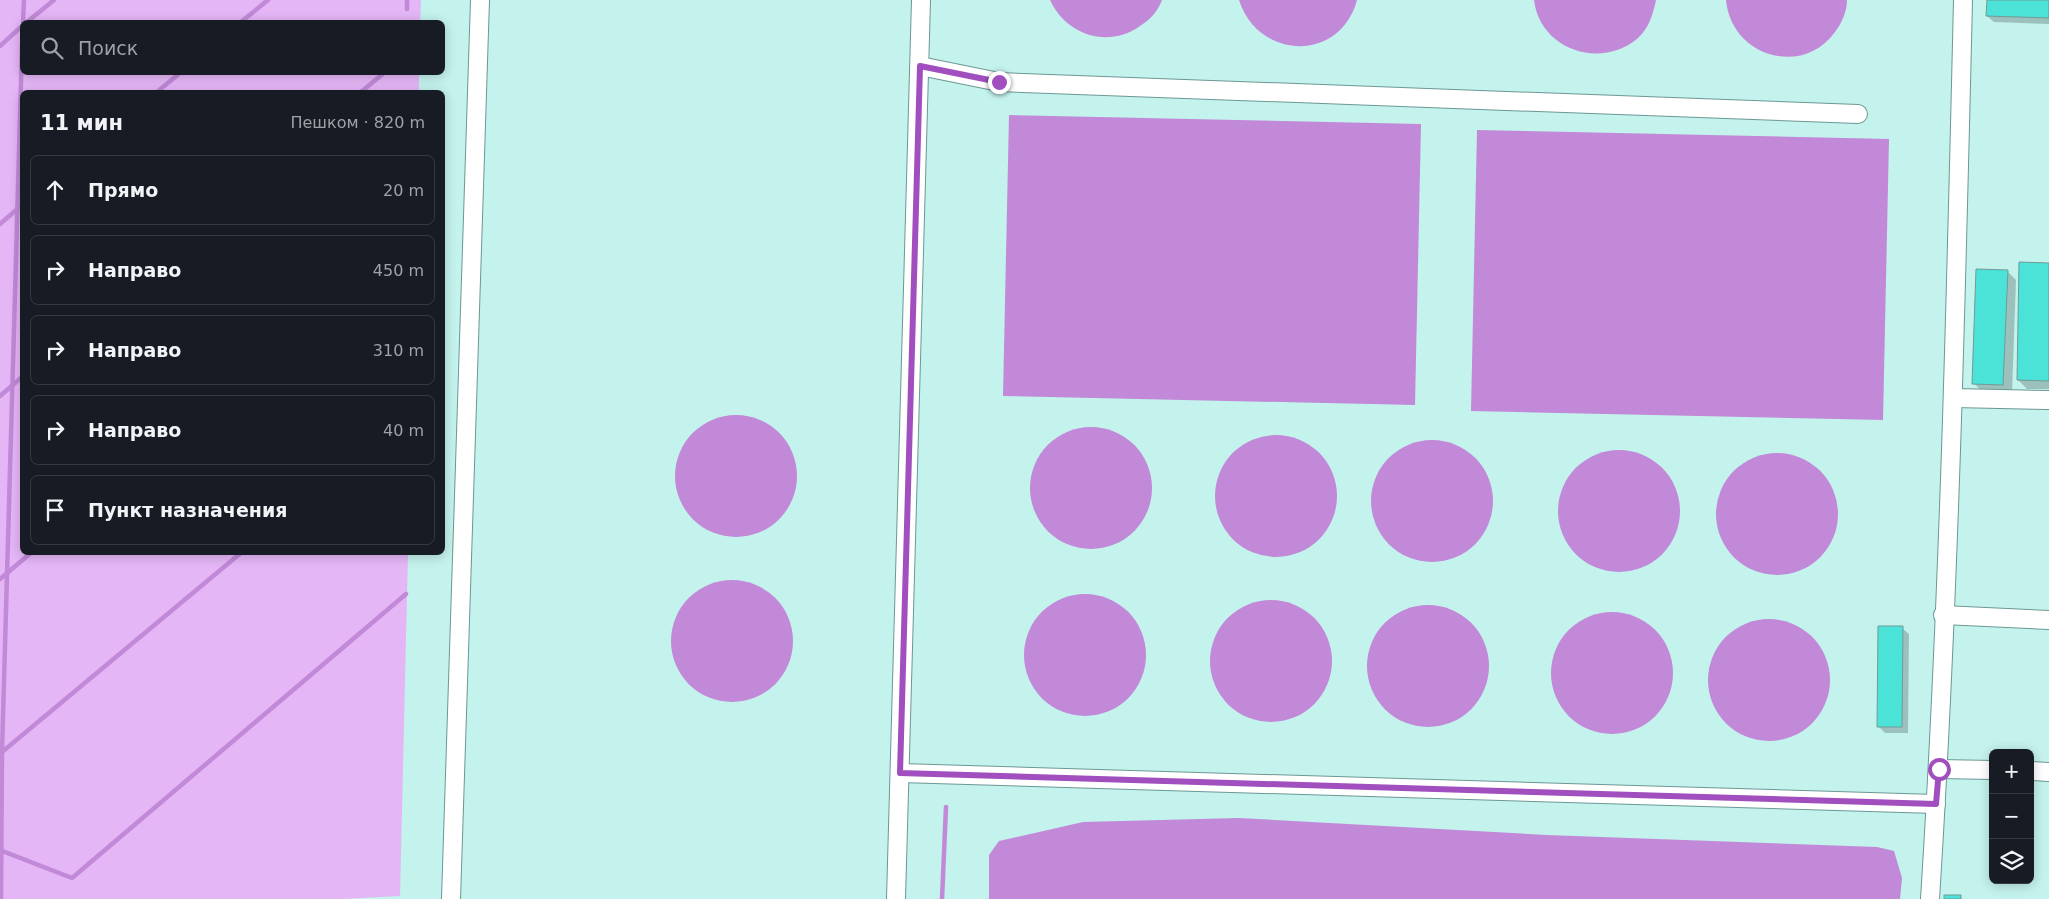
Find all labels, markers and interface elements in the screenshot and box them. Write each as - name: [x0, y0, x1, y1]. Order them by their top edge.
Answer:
- search box: [20, 20, 445, 75]
- icon: search: [38, 34, 66, 62]
- text: Поиск: [78, 37, 138, 59]
- route end: [988, 71, 1011, 94]
- text: 11 мин: [40, 111, 123, 135]
- text: Пешком · 820 m: [290, 113, 425, 132]
- icon: ahead: [41, 176, 69, 204]
- text: Прямо: [88, 179, 158, 201]
- text: 20 m: [383, 181, 424, 200]
- icon: right: [41, 256, 69, 284]
- text: Направо: [88, 259, 181, 281]
- text: 450 m: [373, 261, 424, 280]
- icon: right: [41, 336, 69, 364]
- text: Направо: [88, 339, 181, 361]
- text: 310 m: [373, 341, 424, 360]
- icon: right: [41, 416, 69, 444]
- text: Направо: [88, 419, 181, 441]
- text: 40 m: [383, 421, 424, 440]
- icon: arrive: [41, 496, 69, 524]
- text: Пункт назначения: [88, 499, 287, 521]
- map controls: [1989, 749, 2034, 884]
- button: +: [1989, 749, 2034, 794]
- route start: [1928, 758, 1951, 781]
- button: −: [1989, 794, 2034, 839]
- button: layers: [1989, 839, 2034, 884]

